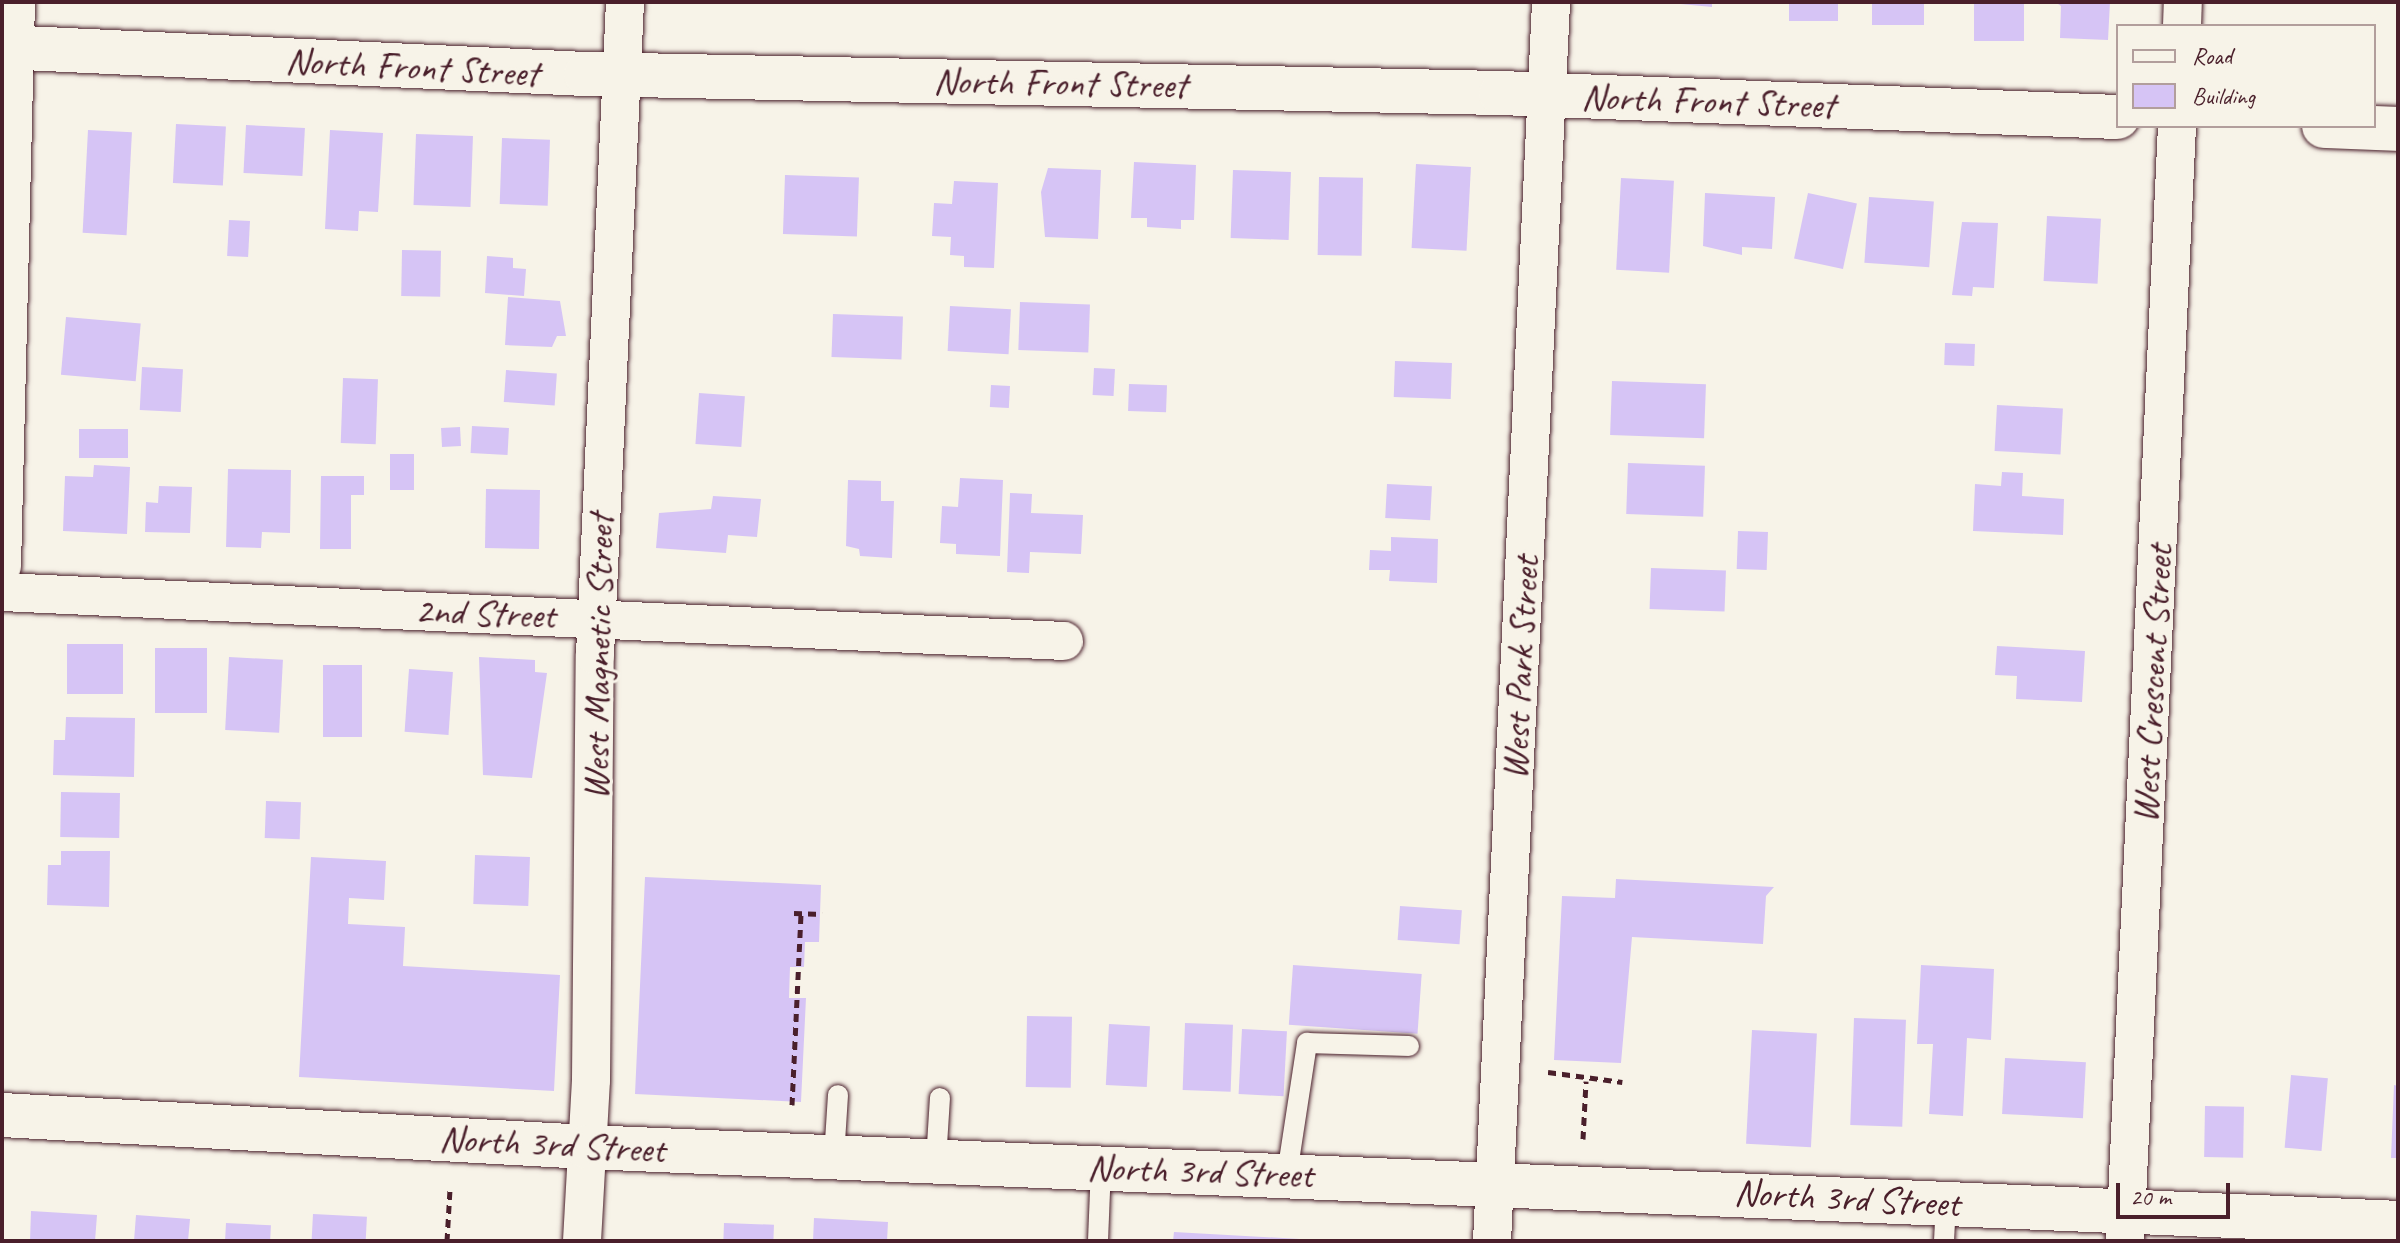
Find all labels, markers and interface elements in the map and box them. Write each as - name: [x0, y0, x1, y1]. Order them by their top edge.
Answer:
- legend: [2116, 24, 2376, 128]
- street label: North Front Street: [284, 38, 540, 96]
- text: Road: [2192, 41, 2232, 71]
- street label: North Front Street: [932, 58, 1188, 108]
- street label: North Front Street: [1580, 74, 1836, 128]
- text: Building: [2192, 81, 2255, 111]
- street label: West Magnetic Street: [573, 513, 623, 801]
- street label: West Crescent Street: [2122, 543, 2182, 825]
- street label: West Park Street: [1491, 553, 1549, 783]
- street label: 2nd Street: [414, 588, 556, 638]
- street label: North 3rd Street: [438, 1115, 666, 1173]
- street label: North 3rd Street: [1086, 1144, 1314, 1198]
- scale bar: [2120, 1167, 2234, 1217]
- street label: North 3rd Street: [1733, 1169, 1961, 1227]
- text: 20 m: [2130, 1182, 2171, 1212]

